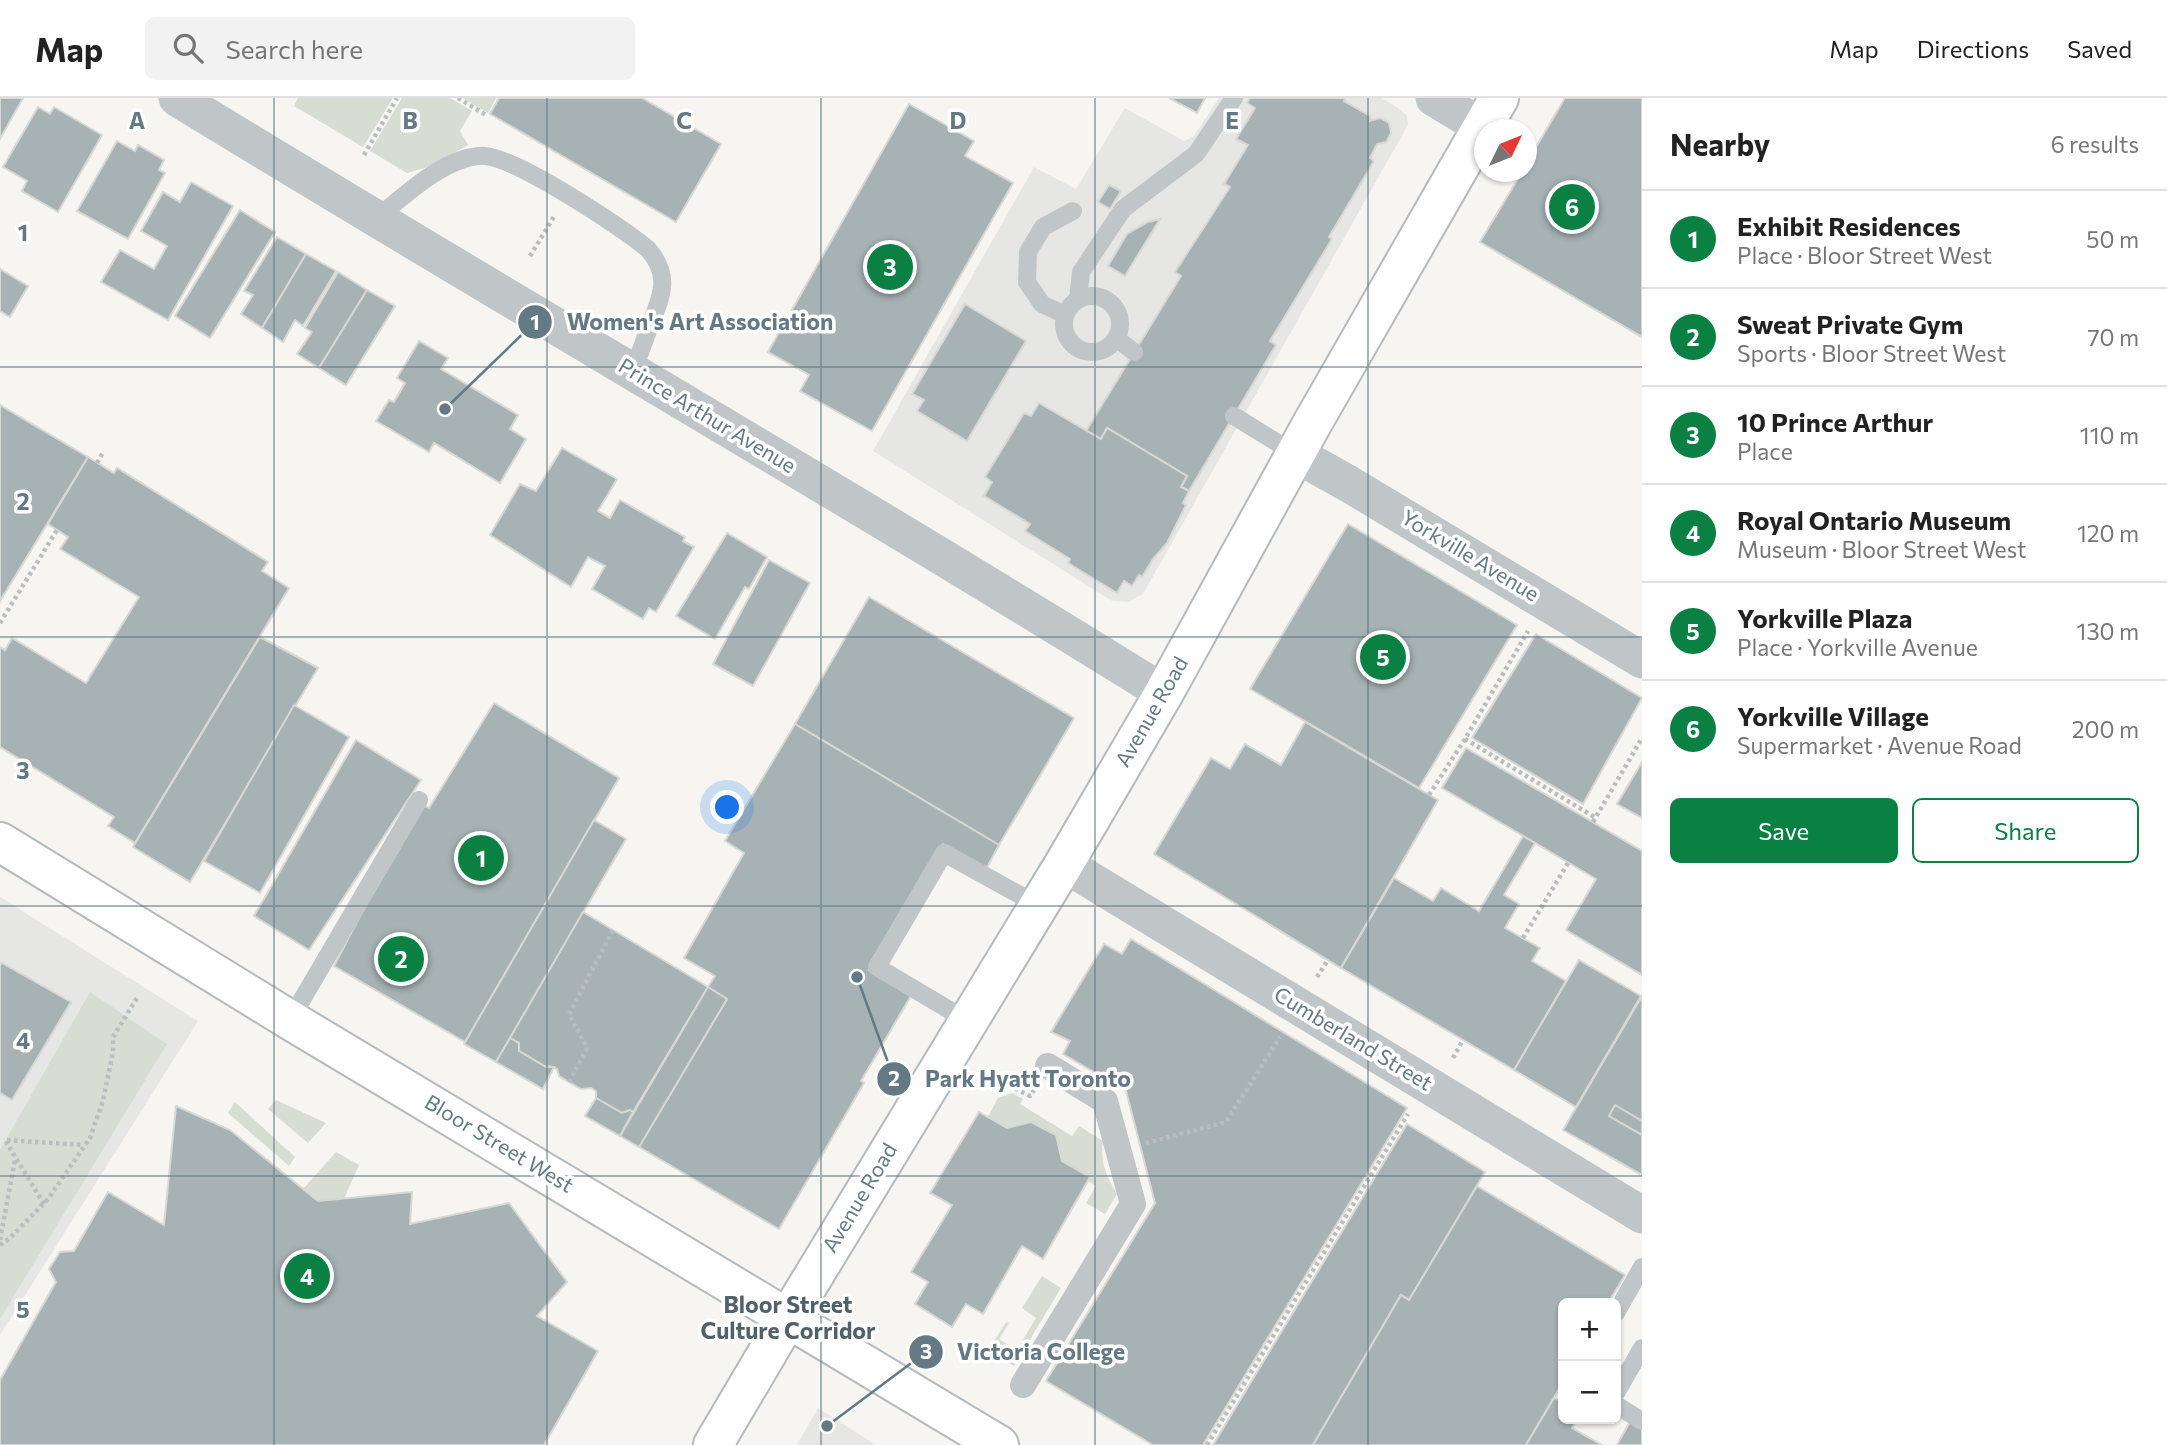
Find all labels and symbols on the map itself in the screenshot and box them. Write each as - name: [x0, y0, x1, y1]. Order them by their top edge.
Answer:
- text: A: [129, 106, 146, 134]
- text: B: [402, 106, 418, 134]
- text: C: [676, 106, 692, 134]
- text: D: [950, 106, 967, 134]
- text: E: [1225, 106, 1239, 134]
- north arrow: [1474, 119, 1537, 182]
- pin: 6: [1549, 181, 1595, 233]
- text: 1: [18, 218, 28, 246]
- pin: 3: [867, 241, 913, 293]
- callout: Women's Art Association: [518, 300, 847, 344]
- text: Women's Art Association: [567, 307, 833, 335]
- text: 1: [530, 309, 540, 334]
- street label: Prince Arthur Avenue: [615, 352, 801, 477]
- text: 2: [16, 487, 30, 515]
- street label: Yorkville Avenue: [1397, 504, 1544, 606]
- pin: 5: [1360, 631, 1406, 683]
- street label: Avenue Road: [1109, 652, 1192, 771]
- text: 3: [16, 756, 30, 784]
- your location: [710, 790, 744, 824]
- pin: 1: [458, 832, 504, 884]
- pin: 2: [378, 933, 424, 985]
- street label: Cumberland Street: [1270, 981, 1437, 1095]
- text: 4: [16, 1026, 30, 1054]
- callout: Park Hyatt Toronto: [876, 1057, 1145, 1101]
- text: Park Hyatt Toronto: [925, 1064, 1131, 1092]
- text: 2: [888, 1065, 900, 1090]
- street label: Bloor Street West: [421, 1088, 579, 1197]
- street label: Avenue Road: [816, 1138, 901, 1256]
- pin: 4: [284, 1250, 330, 1302]
- district label: Bloor Street Culture Corridor: [700, 1290, 876, 1344]
- text: 5: [16, 1295, 30, 1323]
- callout: Victoria College: [908, 1330, 1139, 1374]
- text: Victoria College: [957, 1337, 1125, 1365]
- text: 3: [920, 1338, 932, 1363]

